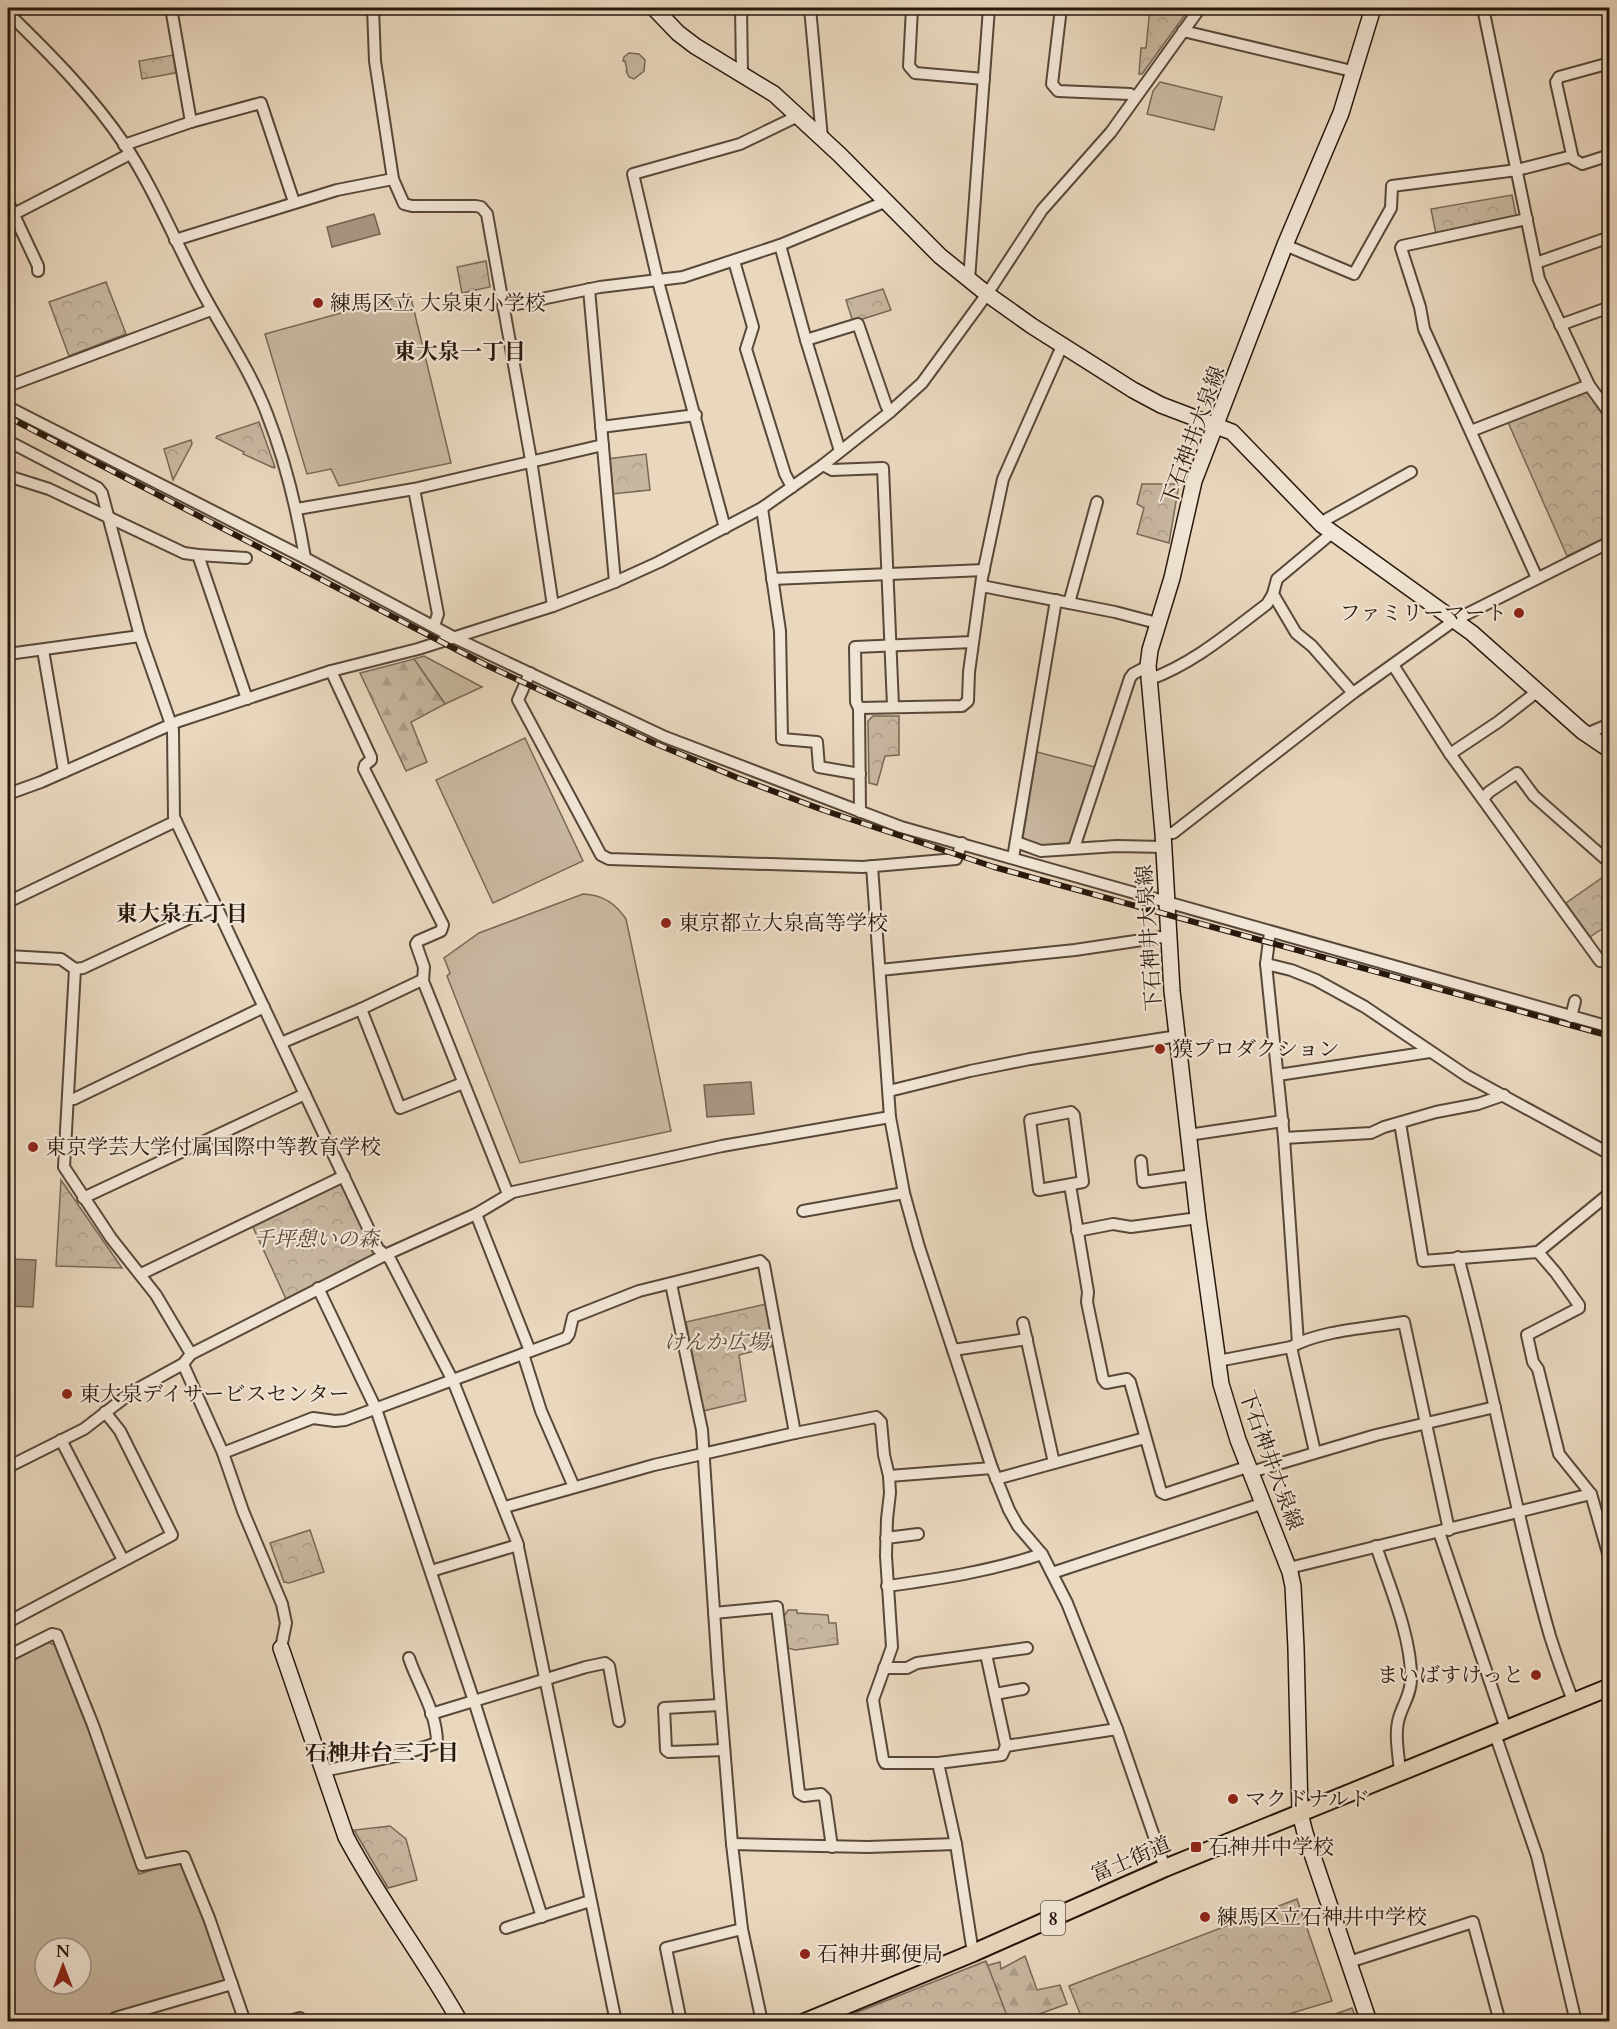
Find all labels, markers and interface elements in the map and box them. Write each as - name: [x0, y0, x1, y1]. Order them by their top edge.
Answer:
- place label: 練馬区立 大泉東小学校: [330, 289, 546, 318]
- marker: 練馬区立 大泉東小学校: [311, 296, 325, 310]
- district label: 東大泉一丁目: [394, 337, 526, 367]
- street label: 下石神井大泉線: [1155, 362, 1232, 510]
- place label: ファミリーマート: [1339, 599, 1507, 628]
- marker: ファミリーマート: [1512, 606, 1526, 620]
- street label: 下石神井大泉線: [1130, 864, 1169, 1012]
- district label: 東大泉五丁目: [116, 899, 248, 929]
- place label: 東京都立大泉高等学校: [678, 909, 888, 938]
- marker: 東京都立大泉高等学校: [659, 916, 673, 930]
- place label: 獏プロダクション: [1172, 1035, 1340, 1064]
- marker: 獏プロダクション: [1153, 1042, 1167, 1056]
- place label: 東京学芸大学付属国際中等教育学校: [45, 1133, 381, 1162]
- marker: 東京学芸大学付属国際中等教育学校: [26, 1140, 40, 1154]
- park label: 千坪憩いの森: [253, 1225, 381, 1254]
- park label: けんか広場: [664, 1328, 770, 1357]
- place label: 東大泉デイサービスセンター: [79, 1380, 350, 1409]
- street label: 下石神井大泉線: [1232, 1386, 1309, 1534]
- marker: 東大泉デイサービスセンター: [60, 1387, 74, 1401]
- place label: まいばすけっと: [1377, 1661, 1524, 1690]
- marker: まいばすけっと: [1529, 1668, 1543, 1682]
- district label: 石神井台三丁目: [305, 1738, 459, 1768]
- place label: マクドナルド: [1245, 1785, 1370, 1814]
- marker: マクドナルド: [1226, 1792, 1240, 1806]
- street label: 富士街道: [1087, 1830, 1176, 1889]
- place label: 石神井中学校: [1208, 1833, 1334, 1862]
- marker: 石神井中学校: [1189, 1840, 1203, 1854]
- road number: 8: [1041, 1901, 1065, 1935]
- place label: 練馬区立石神井中学校: [1217, 1903, 1427, 1932]
- marker: 練馬区立石神井中学校: [1198, 1910, 1212, 1924]
- north arrow: [33, 1936, 93, 1996]
- place label: 石神井郵便局: [817, 1940, 943, 1969]
- text: N: [56, 1941, 70, 1963]
- marker: 石神井郵便局: [798, 1947, 812, 1961]

